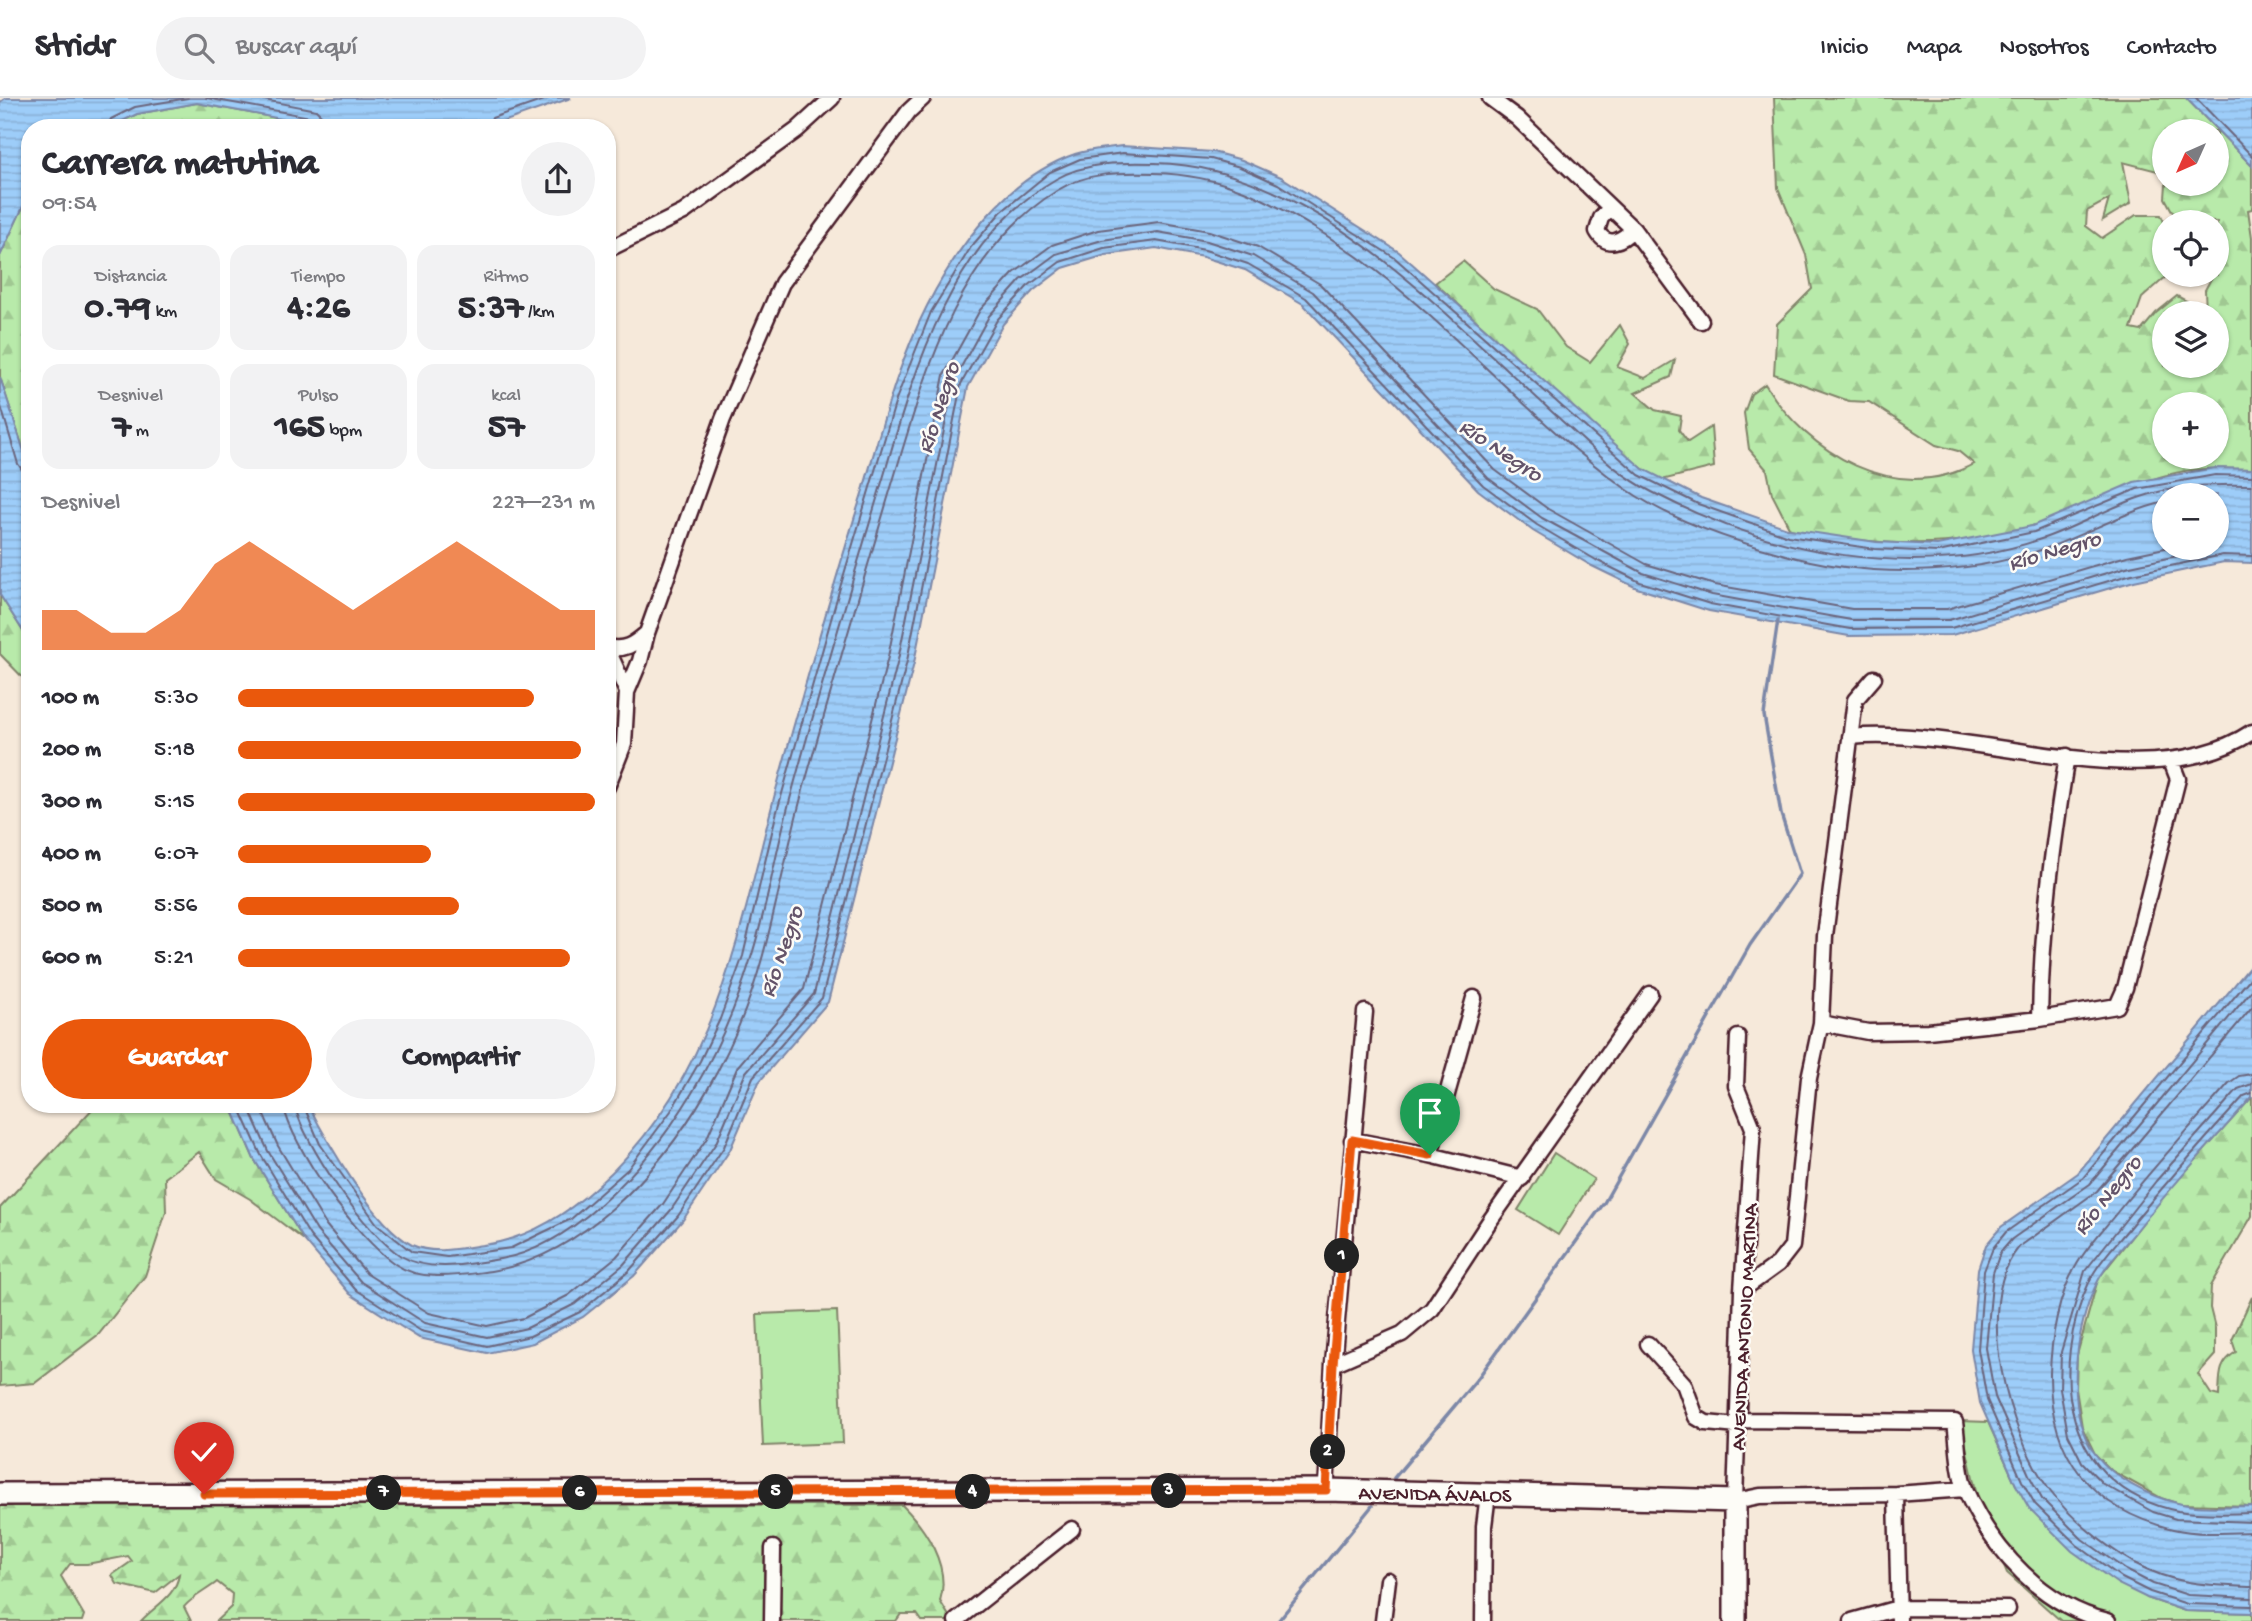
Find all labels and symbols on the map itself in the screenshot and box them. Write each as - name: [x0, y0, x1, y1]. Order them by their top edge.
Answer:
- north arrow: [2152, 119, 2230, 196]
- water label: Río Negro: [913, 358, 968, 457]
- water label: Río Negro: [1453, 414, 1548, 490]
- water label: Río Negro: [2006, 526, 2105, 578]
- water label: Río Negro: [755, 902, 812, 1001]
- pin: [1400, 1083, 1460, 1155]
- water label: Río Negro: [2068, 1150, 2150, 1241]
- street label: AVENIDA ANTONIO MARTINA: [1728, 1201, 1766, 1451]
- pin: 1: [1324, 1238, 1360, 1274]
- pin: [174, 1422, 234, 1494]
- pin: 2: [1310, 1434, 1346, 1470]
- pin: 5: [758, 1474, 794, 1510]
- pin: 4: [956, 1474, 990, 1510]
- pin: 3: [1152, 1474, 1186, 1508]
- pin: 7: [366, 1476, 402, 1510]
- pin: 6: [562, 1476, 598, 1510]
- street label: AVENIDA ÁVALOS: [1358, 1482, 1512, 1510]

